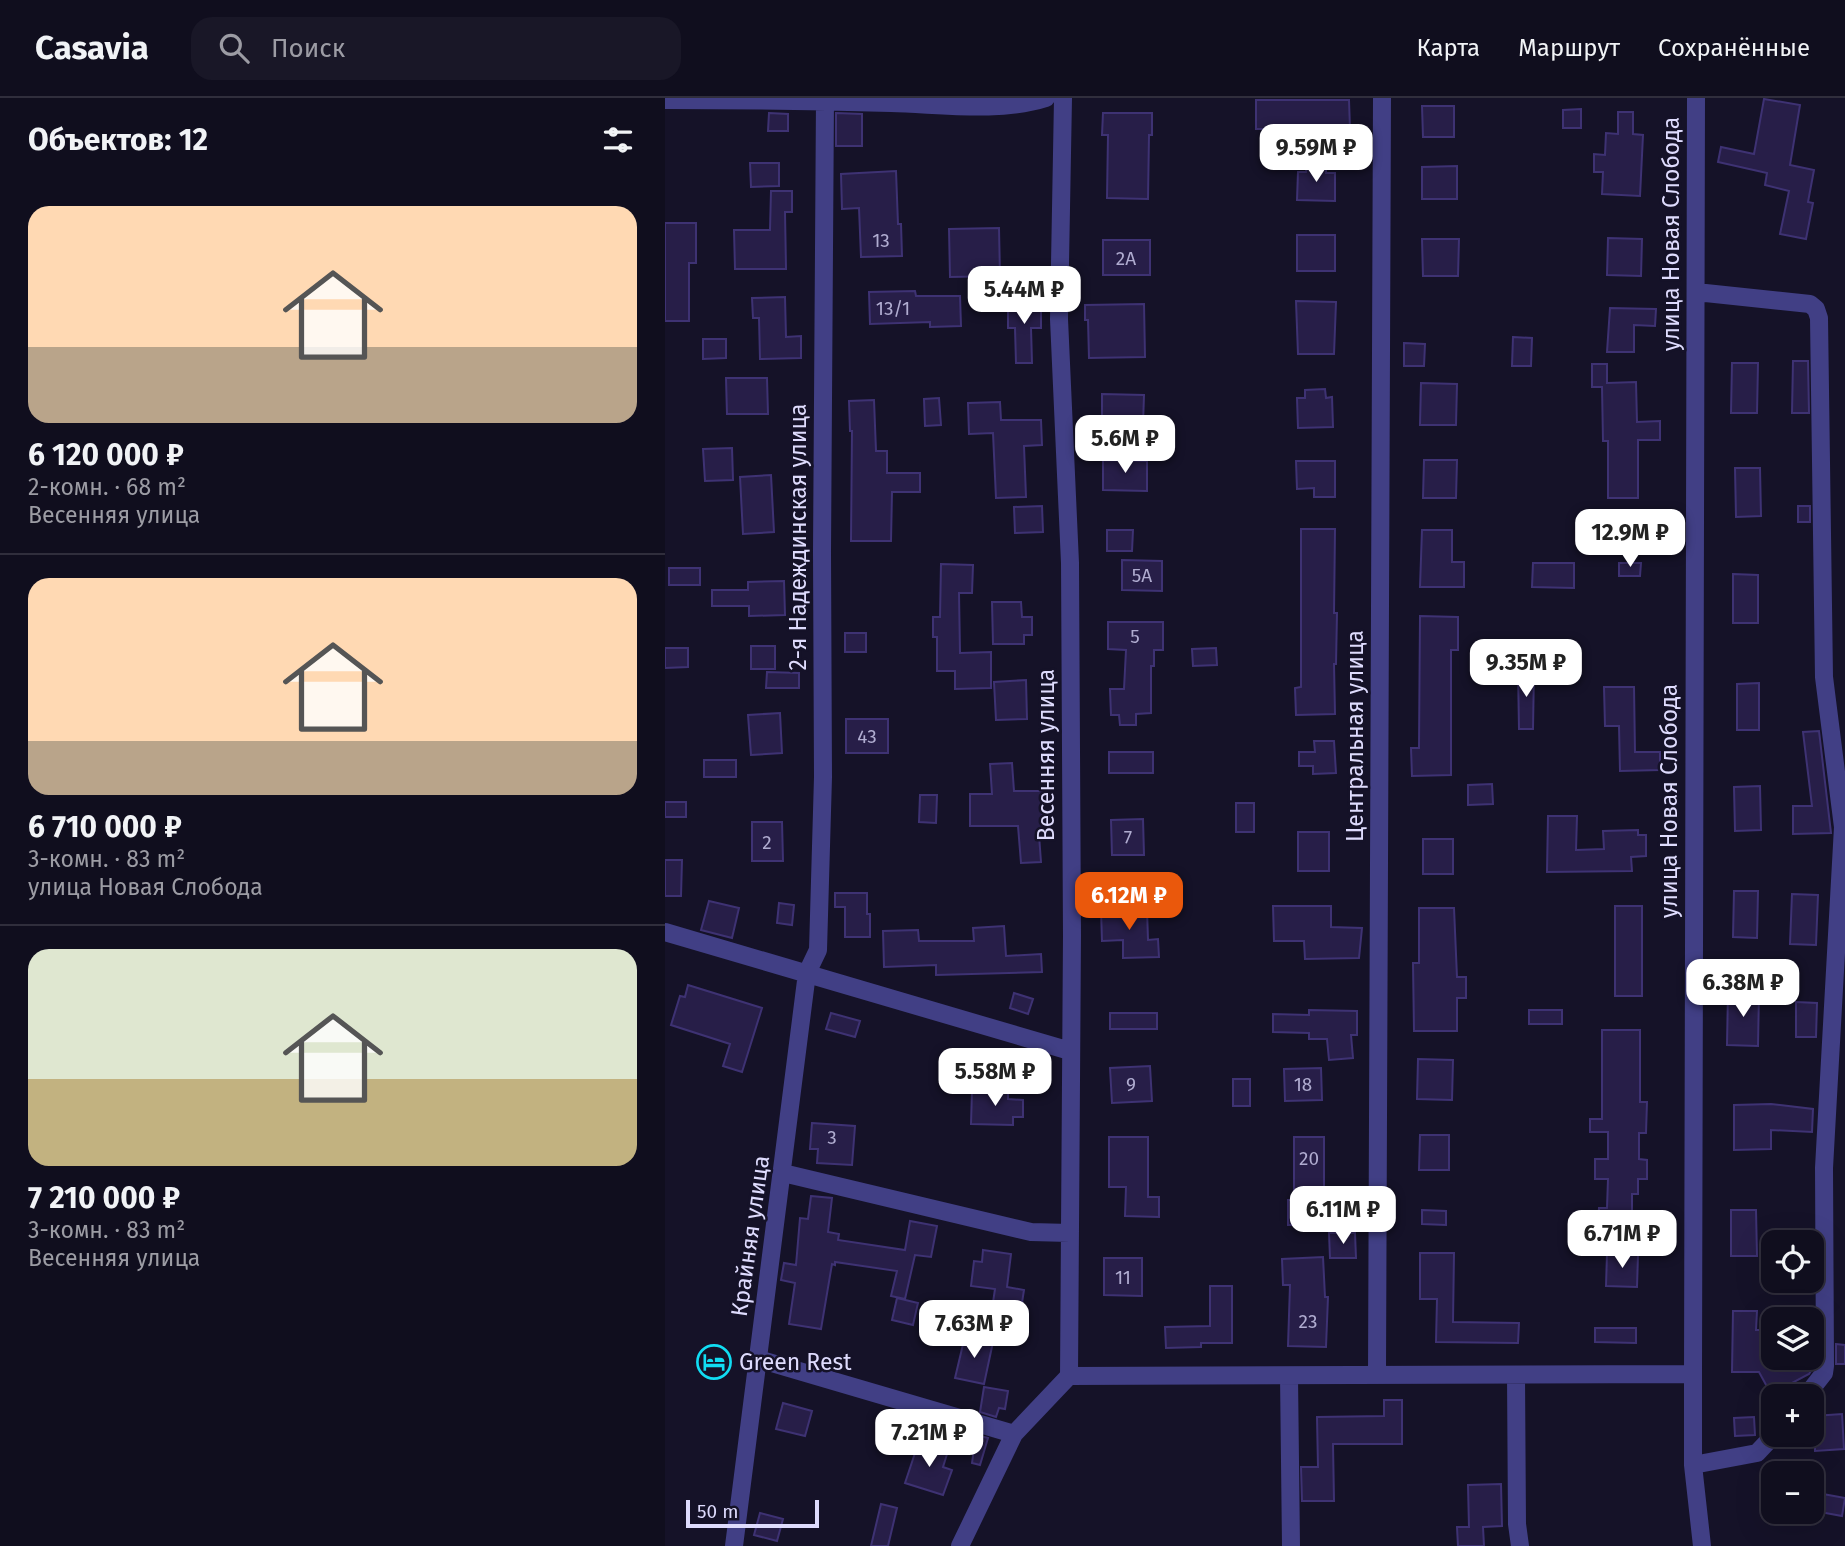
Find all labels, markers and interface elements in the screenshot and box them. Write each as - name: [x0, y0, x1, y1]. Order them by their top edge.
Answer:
- search box: [191, 17, 681, 80]
- text: Casavia: [35, 28, 149, 68]
- icon: search: [215, 29, 253, 67]
- text: Поиск: [271, 33, 345, 64]
- text: Карта: [1417, 34, 1480, 62]
- text: Маршрут: [1518, 34, 1620, 62]
- text: Сохранённые: [1658, 34, 1810, 62]
- street label: улица Новая Слобода: [1657, 117, 1685, 351]
- icon: filters: [599, 121, 637, 159]
- text: Объектов: 12: [28, 122, 208, 158]
- pin: 9.59M ₽: [1251, 125, 1381, 184]
- text: 9.59M ₽: [1276, 133, 1356, 161]
- house number: 13: [872, 229, 890, 252]
- house number: 2А: [1116, 247, 1136, 270]
- icon: home: [270, 252, 396, 378]
- pin: 5.44M ₽: [959, 266, 1089, 326]
- text: 5.44M ₽: [984, 275, 1064, 303]
- house number: 13/1: [876, 297, 910, 320]
- street label: 2-я Надеждинская улица: [784, 403, 812, 671]
- pin: 5.6M ₽: [1068, 416, 1182, 475]
- text: 5.6M ₽: [1091, 424, 1159, 452]
- text: 6 120 000 ₽: [28, 437, 184, 473]
- text: 2-комн. · 68 m²: [28, 473, 186, 501]
- text: Весенняя улица: [28, 501, 200, 529]
- pin: 12.9M ₽: [1565, 510, 1695, 569]
- text: 12.9M ₽: [1591, 518, 1669, 546]
- house number: 5А: [1132, 564, 1152, 587]
- icon: home: [270, 624, 396, 750]
- house number: 5: [1130, 625, 1140, 648]
- street label: Центральная улица: [1341, 630, 1369, 842]
- pin: 9.35M ₽: [1461, 640, 1591, 699]
- text: 9.35M ₽: [1486, 648, 1566, 676]
- street label: Весенняя улица: [1032, 669, 1060, 841]
- street label: улица Новая Слобода: [1655, 684, 1683, 918]
- house number: 43: [857, 725, 877, 748]
- text: 6 710 000 ₽: [28, 809, 182, 845]
- house number: 7: [1124, 826, 1132, 849]
- house number: 2: [762, 831, 772, 854]
- text: 3-комн. · 83 m²: [28, 845, 185, 873]
- pin: 6.12M ₽: [1064, 872, 1194, 932]
- text: улица Новая Слобода: [28, 873, 263, 901]
- text: 6.12M ₽: [1091, 881, 1167, 909]
- pin: 6.38M ₽: [1678, 960, 1808, 1019]
- text: 6.38M ₽: [1702, 968, 1784, 996]
- icon: home: [270, 995, 396, 1121]
- pin: 5.58M ₽: [930, 1048, 1060, 1108]
- text: 5.58M ₽: [955, 1057, 1035, 1085]
- house number: 9: [1126, 1073, 1136, 1096]
- house number: 18: [1294, 1073, 1312, 1096]
- house number: 3: [827, 1126, 837, 1149]
- house number: 20: [1299, 1147, 1319, 1170]
- street label: Крайняя улица: [725, 1154, 775, 1318]
- text: 7 210 000 ₽: [28, 1180, 180, 1216]
- pin: 6.11M ₽: [1278, 1186, 1408, 1246]
- text: 6.11M ₽: [1306, 1195, 1380, 1223]
- pin: 6.71M ₽: [1557, 1210, 1687, 1270]
- text: 3-комн. · 83 m²: [28, 1216, 185, 1244]
- text: 6.71M ₽: [1584, 1219, 1660, 1247]
- map controls: [1761, 1230, 1824, 1524]
- button: locate: [1761, 1230, 1824, 1293]
- text: Весенняя улица: [28, 1244, 200, 1272]
- house number: 11: [1115, 1266, 1131, 1289]
- pin: 7.63M ₽: [909, 1300, 1039, 1360]
- button: layers: [1761, 1307, 1824, 1370]
- text: 7.63M ₽: [935, 1309, 1013, 1337]
- house number: 23: [1299, 1310, 1317, 1333]
- hotel icon: Green Rest: [695, 1343, 733, 1381]
- place label: Green Rest: [739, 1348, 852, 1376]
- button: +: [1761, 1384, 1824, 1447]
- pin: 7.21M ₽: [864, 1410, 994, 1469]
- text: 7.21M ₽: [891, 1418, 967, 1446]
- button: −: [1761, 1461, 1824, 1524]
- scale bar: [686, 1497, 819, 1529]
- text: 50 m: [697, 1500, 738, 1523]

